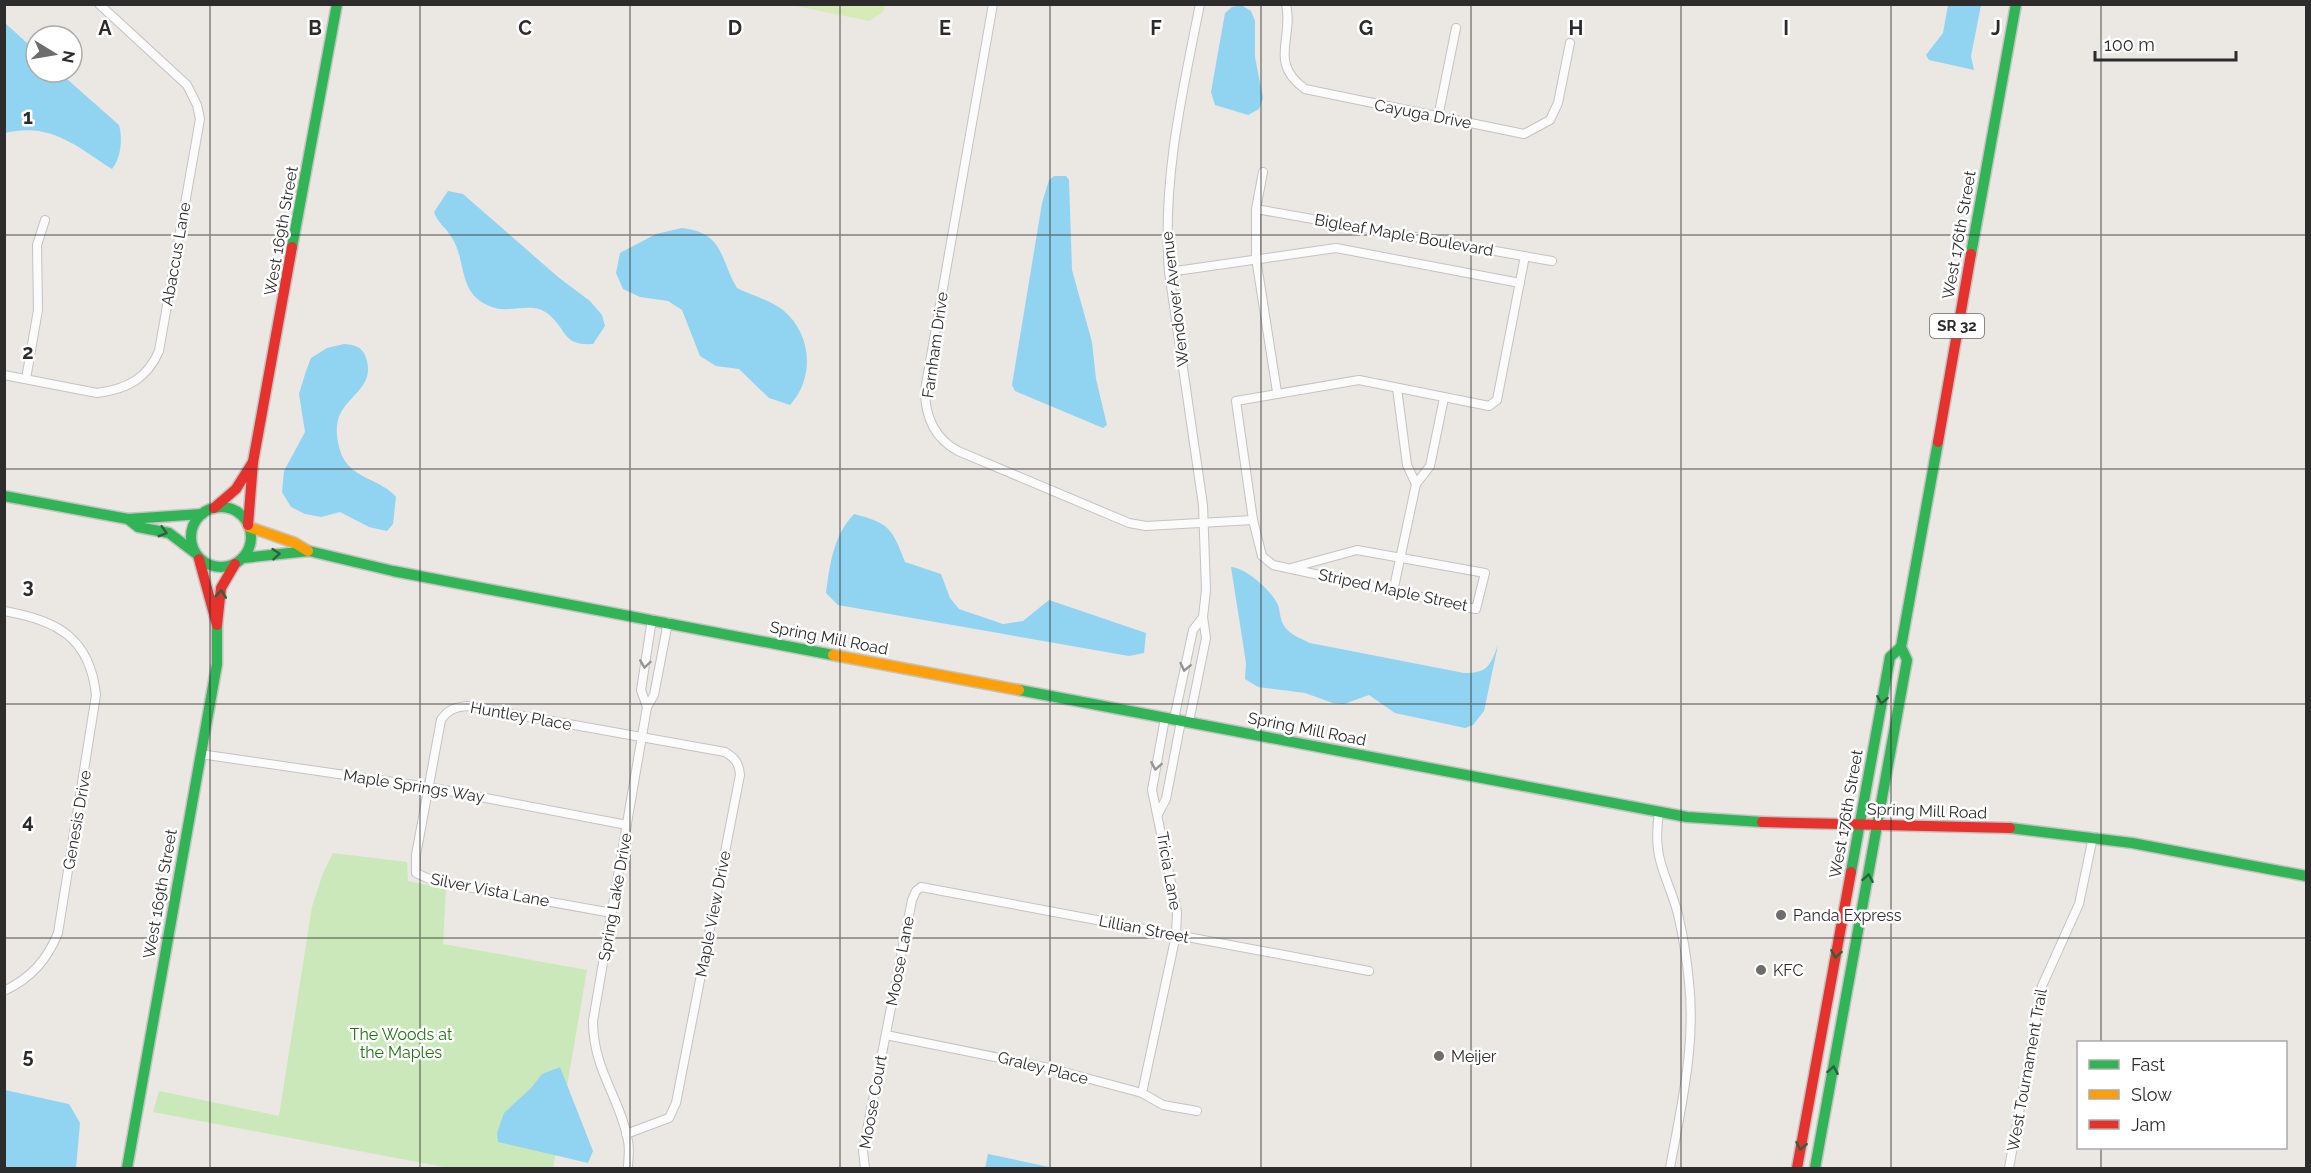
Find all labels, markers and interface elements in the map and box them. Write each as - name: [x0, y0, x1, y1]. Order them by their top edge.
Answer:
- text: A: [98, 16, 112, 40]
- text: B: [308, 16, 322, 40]
- text: C: [518, 16, 532, 40]
- text: D: [728, 16, 742, 40]
- text: E: [939, 16, 951, 40]
- text: F: [1150, 16, 1162, 40]
- text: G: [1359, 16, 1373, 40]
- text: H: [1569, 16, 1583, 40]
- text: I: [1783, 16, 1789, 40]
- text: J: [1991, 16, 2001, 40]
- north arrow: [24, 24, 84, 84]
- scale bar: [2095, 24, 2236, 62]
- text: 100 m: [2104, 34, 2155, 55]
- text: N: [58, 49, 79, 65]
- street label: Cayuga Drive: [1373, 95, 1473, 133]
- text: 1: [23, 105, 33, 129]
- street label: West 169th Street: [260, 164, 302, 297]
- street label: West 176th Street: [1938, 169, 1980, 301]
- street label: Abaccus Lane: [158, 201, 194, 307]
- street label: Bigleaf Maple Boulevard: [1313, 210, 1495, 260]
- street label: Wendover Avenue: [1157, 230, 1193, 368]
- street label: Farnham Drive: [918, 291, 952, 399]
- road number: SR 32: [1930, 314, 1984, 338]
- text: 2: [22, 340, 34, 364]
- one-way arrow: [158, 525, 168, 538]
- one-way arrow: [271, 548, 280, 561]
- street label: Striped Maple Street: [1317, 565, 1470, 615]
- text: 3: [22, 574, 34, 598]
- one-way arrow: [215, 589, 227, 599]
- street label: Spring Mill Road: [768, 617, 890, 659]
- one-way arrow: [640, 659, 652, 668]
- one-way arrow: [1179, 661, 1192, 671]
- one-way arrow: [1876, 695, 1889, 705]
- street label: Huntley Place: [469, 698, 573, 734]
- street label: Spring Mill Road: [1246, 708, 1368, 750]
- street label: West 176th Street: [1825, 748, 1867, 880]
- one-way arrow: [1151, 761, 1163, 771]
- street label: Maple Springs Way: [342, 765, 486, 807]
- street label: Genesis Drive: [59, 769, 95, 871]
- street label: Spring Mill Road: [1867, 799, 1987, 823]
- text: 4: [22, 809, 34, 833]
- street label: West 169th Street: [139, 827, 181, 960]
- street label: Tricia Lane: [1153, 830, 1185, 912]
- street label: Spring Lake Drive: [594, 831, 636, 963]
- street label: Maple View Drive: [691, 849, 735, 979]
- street label: Silver Vista Lane: [429, 869, 551, 911]
- one-way arrow: [1861, 873, 1874, 883]
- place label: Panda Express: [1793, 906, 1902, 925]
- marker: Panda Express: [1774, 908, 1788, 922]
- street label: Lillian Street: [1097, 911, 1191, 947]
- street label: Moose Lane: [882, 915, 918, 1007]
- one-way arrow: [1830, 949, 1843, 959]
- place label: KFC: [1773, 961, 1803, 980]
- marker: KFC: [1754, 963, 1768, 977]
- street label: West Tournament Trail: [2003, 986, 2051, 1153]
- park label: The Woods at the Maples: [350, 1025, 453, 1062]
- legend: [2077, 1041, 2287, 1149]
- text: 5: [22, 1044, 34, 1068]
- place label: Meijer: [1451, 1047, 1497, 1066]
- street label: Graley Place: [996, 1048, 1090, 1088]
- marker: Meijer: [1432, 1049, 1446, 1063]
- street label: Moose Court: [855, 1053, 891, 1150]
- text: Fast: [2131, 1054, 2165, 1075]
- one-way arrow: [1826, 1065, 1839, 1075]
- text: Slow: [2131, 1084, 2172, 1105]
- text: Jam: [2131, 1114, 2166, 1135]
- one-way arrow: [1795, 1141, 1808, 1151]

